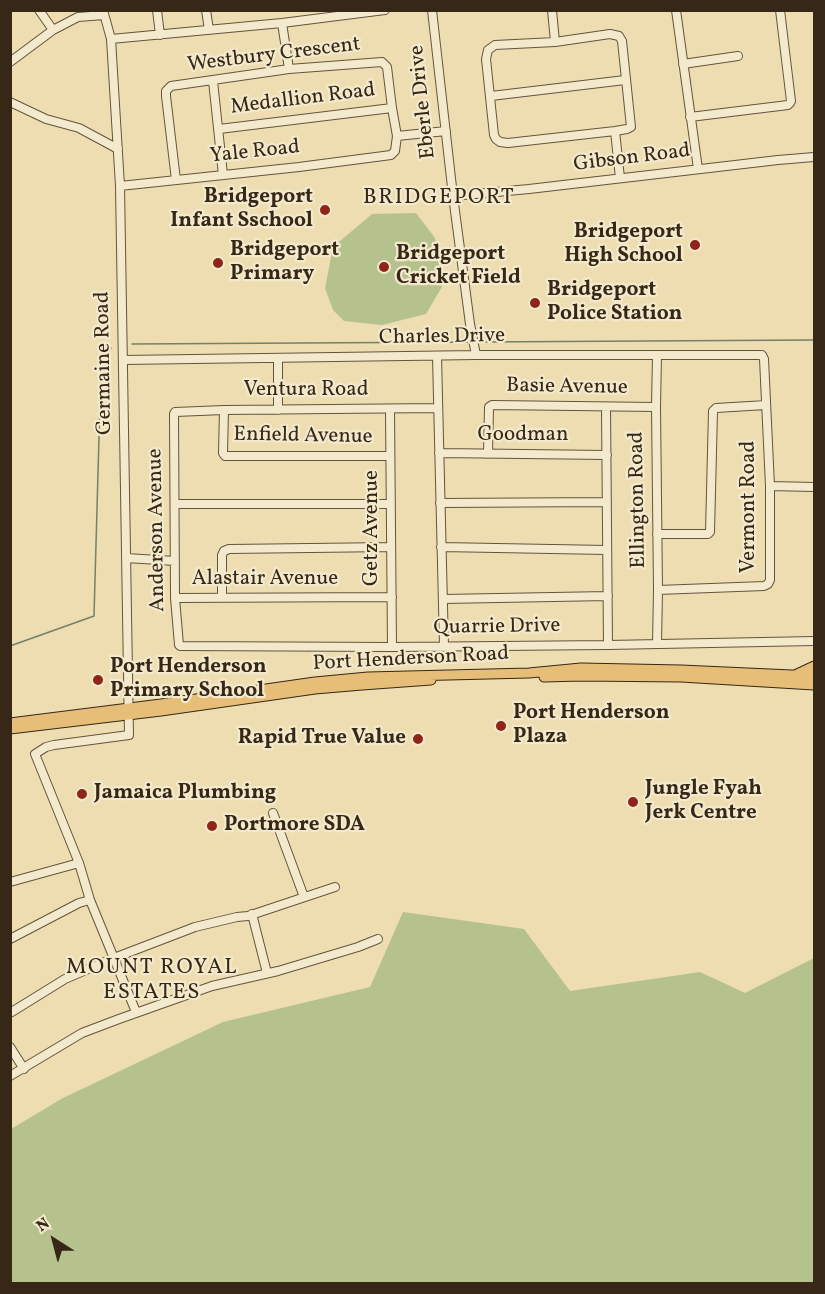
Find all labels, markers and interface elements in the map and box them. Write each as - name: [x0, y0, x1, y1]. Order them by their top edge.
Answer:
- street label: Westbury Crescent: [186, 33, 362, 79]
- street label: Eberle Drive: [405, 44, 443, 160]
- street label: Medallion Road: [229, 79, 377, 121]
- street label: Yale Road: [209, 136, 301, 170]
- street label: Gibson Road: [572, 139, 692, 179]
- place label: Bridgeport Infant Sschool: [170, 185, 313, 235]
- district label: BRIDGEPORT: [363, 186, 515, 212]
- marker: Bridgeport Infant Sschool: [318, 203, 332, 217]
- place label: Bridgeport High School: [564, 220, 683, 270]
- place label: Bridgeport Primary: [230, 238, 339, 288]
- marker: Bridgeport High School: [688, 238, 702, 252]
- place label: Bridgeport Cricket Field: [396, 242, 521, 292]
- marker: Bridgeport Primary: [211, 256, 225, 270]
- marker: Bridgeport Cricket Field: [377, 260, 391, 274]
- place label: Bridgeport Police Station: [547, 278, 682, 328]
- street label: Germaine Road: [91, 291, 119, 435]
- marker: Bridgeport Police Station: [528, 296, 542, 310]
- street label: Charles Drive: [379, 324, 505, 352]
- street label: Basie Avenue: [506, 374, 628, 402]
- street label: Ventura Road: [244, 378, 368, 404]
- street label: Enfield Avenue: [233, 423, 373, 451]
- street label: Goodman: [477, 423, 569, 449]
- street label: Ellington Road: [625, 431, 653, 569]
- street label: Vermont Road: [737, 441, 763, 573]
- street label: Anderson Avenue: [144, 448, 172, 612]
- street label: Getz Avenue: [360, 470, 386, 586]
- street label: Alastair Avenue: [192, 567, 338, 593]
- street label: Quarrie Drive: [433, 614, 561, 642]
- street label: Port Henderson Road: [312, 642, 510, 678]
- place label: Port Henderson Primary School: [110, 655, 267, 705]
- marker: Port Henderson Primary School: [91, 673, 105, 687]
- place label: Port Henderson Plaza: [513, 701, 670, 751]
- marker: Port Henderson Plaza: [494, 719, 508, 733]
- place label: Rapid True Value: [238, 726, 406, 752]
- marker: Rapid True Value: [411, 732, 425, 746]
- place label: Jungle Fyah Jerk Centre: [645, 777, 762, 827]
- place label: Jamaica Plumbing: [94, 781, 276, 807]
- marker: Jamaica Plumbing: [75, 787, 89, 801]
- marker: Jungle Fyah Jerk Centre: [626, 795, 640, 809]
- place label: Portmore SDA: [224, 813, 365, 839]
- marker: Portmore SDA: [205, 819, 219, 833]
- district label: MOUNT ROYAL ESTATES: [66, 956, 238, 1008]
- north arrow: [24, 1210, 84, 1270]
- text: N: [32, 1213, 55, 1238]

